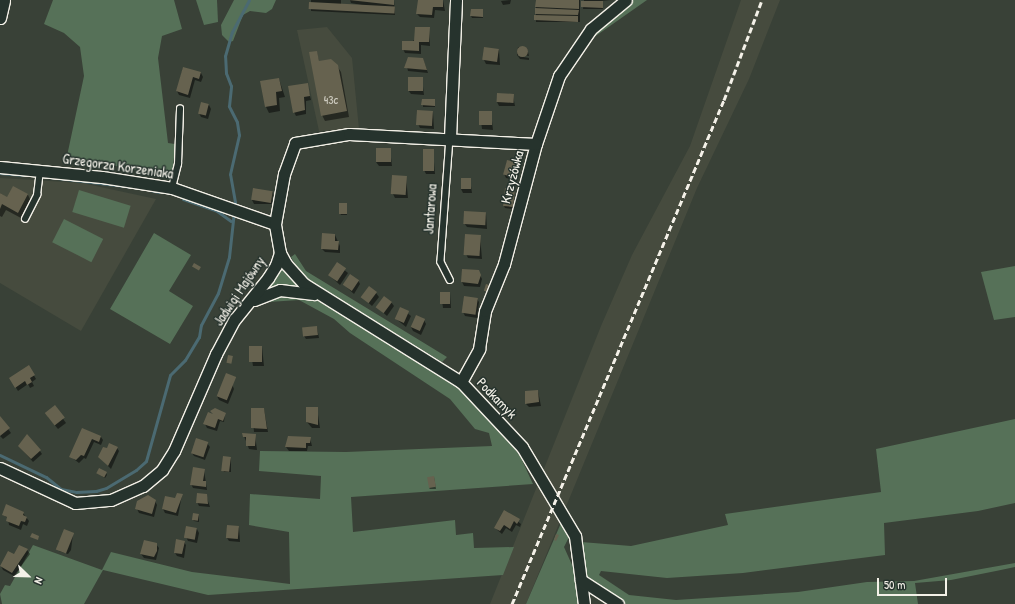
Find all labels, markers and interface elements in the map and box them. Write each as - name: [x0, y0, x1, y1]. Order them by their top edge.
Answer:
- house number: 43c: [324, 93, 338, 107]
- street label: Krzyżówka: [497, 149, 527, 205]
- street label: Grzegorza Korzeniaka: [61, 150, 175, 182]
- street label: Jantarowa: [420, 183, 440, 235]
- street label: Jadwigi Majówny: [210, 253, 268, 329]
- street label: Podkamyk: [473, 374, 521, 422]
- north arrow: [8, 556, 48, 596]
- scale bar: [879, 570, 949, 596]
- text: N: [31, 575, 47, 586]
- text: 50 m: [884, 576, 905, 593]

